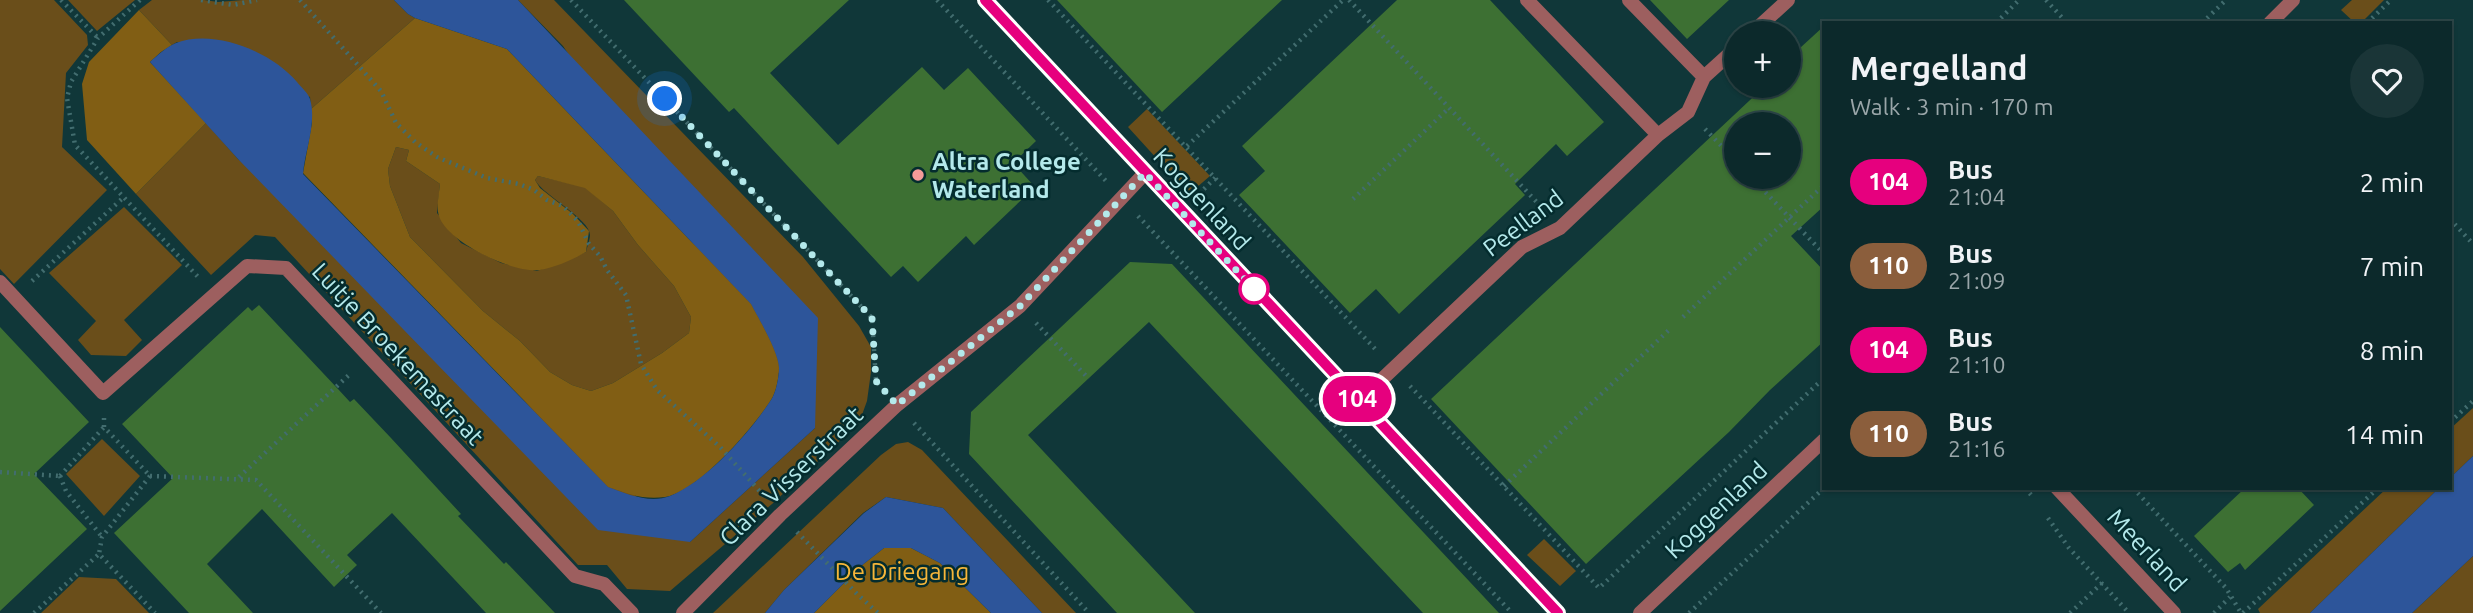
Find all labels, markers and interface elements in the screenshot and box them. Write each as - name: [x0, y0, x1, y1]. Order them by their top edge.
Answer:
- map controls: [1724, 21, 1801, 189]
- button: +: [1724, 21, 1801, 98]
- button: heart: [2350, 44, 2424, 118]
- text: Mergelland: [1850, 49, 2028, 86]
- your location: [647, 81, 682, 116]
- text: Walk · 3 min · 170 m: [1850, 94, 2054, 119]
- button: −: [1724, 112, 1801, 189]
- street label: Koggenland: [1148, 143, 1256, 255]
- place label: Altra College Waterland: [932, 148, 1081, 203]
- text: Bus: [1948, 155, 1993, 184]
- marker: Altra College Waterland: [910, 167, 926, 183]
- text: 104: [1868, 168, 1909, 195]
- text: 2 min: [2360, 168, 2424, 197]
- street label: Peelland: [1478, 184, 1568, 262]
- text: 21:04: [1948, 184, 2006, 209]
- text: Bus: [1948, 239, 1993, 268]
- text: 110: [1868, 252, 1909, 279]
- text: 7 min: [2360, 252, 2424, 281]
- street label: Luitje Broekemastraat: [307, 258, 490, 451]
- text: 21:09: [1948, 268, 2006, 293]
- unlabelled marker: [1239, 274, 1269, 304]
- text: Bus: [1948, 323, 1993, 352]
- text: 104: [1868, 336, 1909, 363]
- text: 8 min: [2360, 336, 2424, 365]
- text: 21:10: [1948, 352, 2006, 377]
- line badge: 104: [1317, 376, 1397, 422]
- text: 104: [1337, 385, 1377, 412]
- street label: Clara Visserstraat: [714, 400, 869, 551]
- text: Bus: [1948, 407, 1993, 436]
- text: 110: [1868, 420, 1909, 447]
- text: 14 min: [2345, 420, 2424, 449]
- text: 21:16: [1948, 436, 2006, 461]
- street label: Koggenland: [1660, 456, 1772, 564]
- street label: Meerland: [2102, 503, 2192, 597]
- park label: De Driegang: [835, 558, 969, 585]

